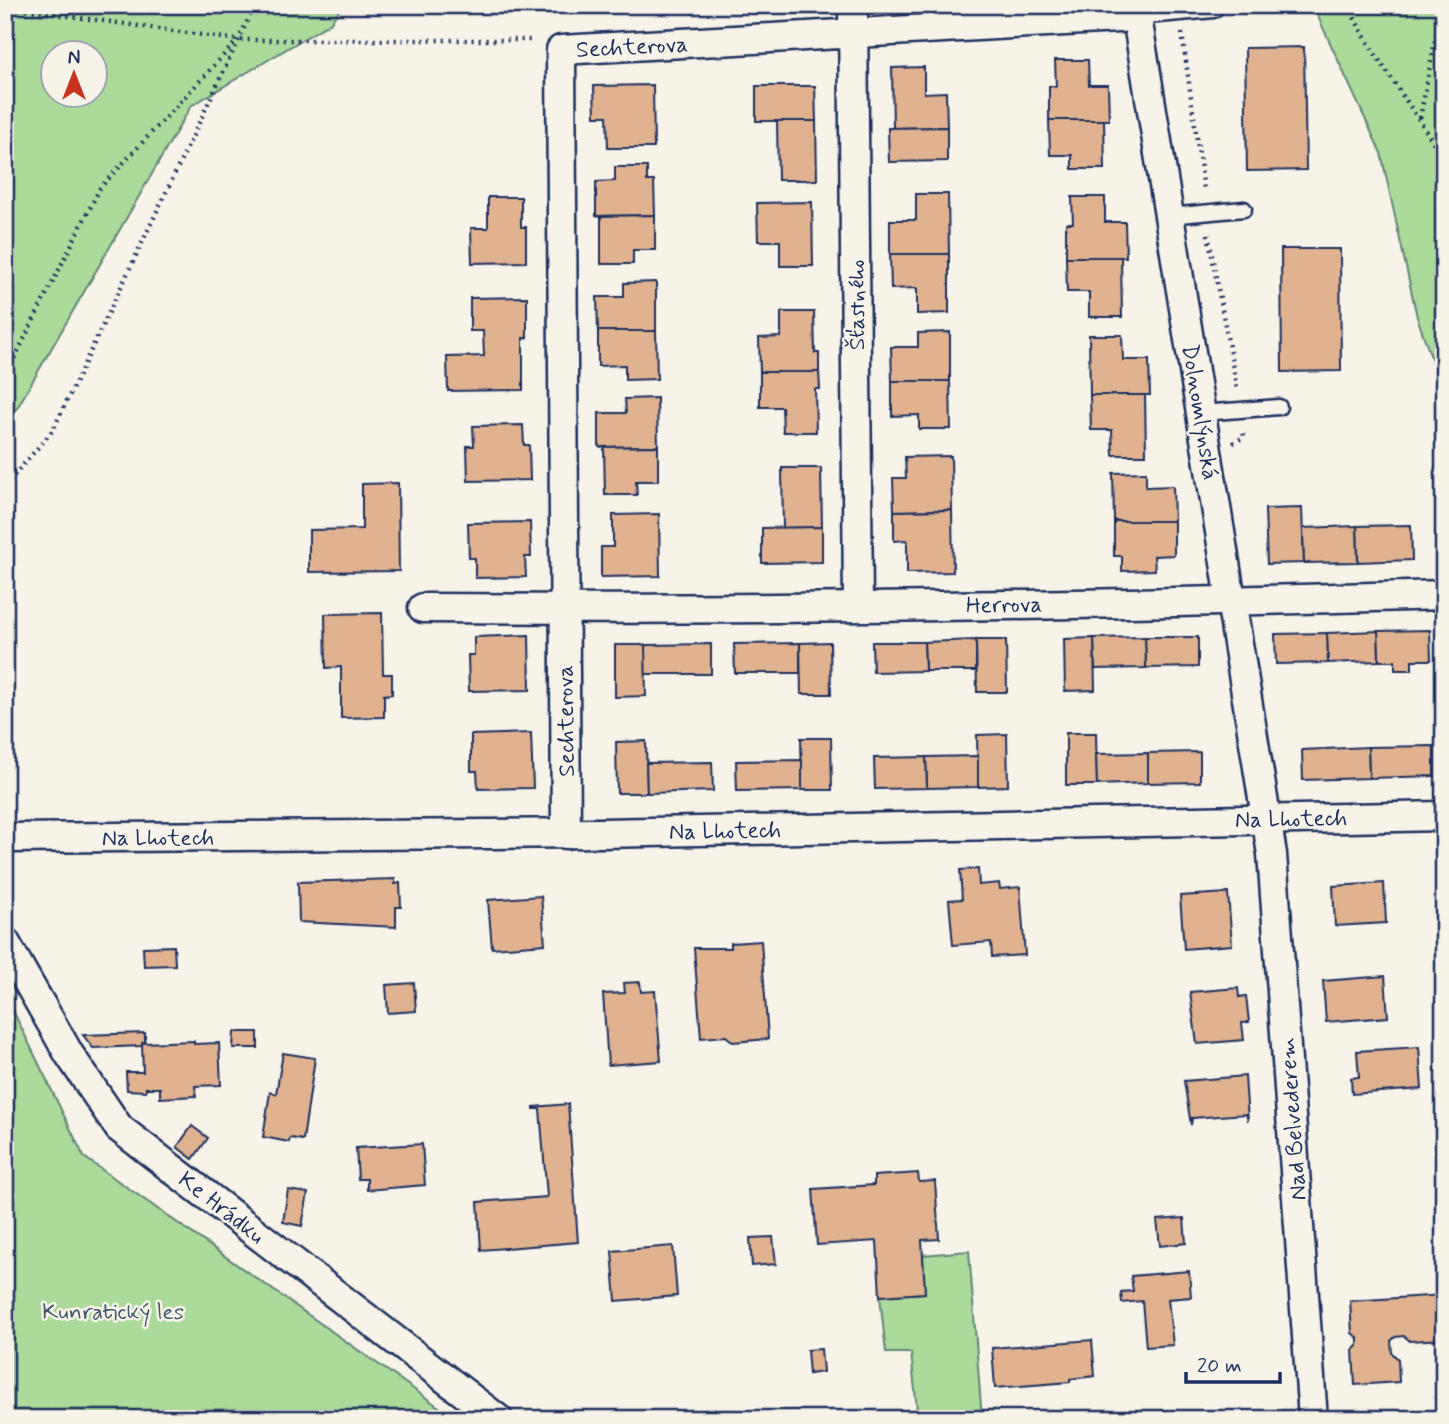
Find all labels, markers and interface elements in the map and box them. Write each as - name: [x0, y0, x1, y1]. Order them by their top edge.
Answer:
- street label: Sechterova: [575, 30, 689, 66]
- north arrow: [38, 38, 108, 108]
- text: N: [68, 46, 80, 71]
- street label: Šťastného: [843, 260, 873, 350]
- street label: Dolnomlýnská: [1173, 342, 1225, 482]
- street label: Herrova: [966, 590, 1042, 622]
- street label: Sechterova: [551, 665, 583, 777]
- street label: Na Lhotech: [1235, 804, 1348, 836]
- street label: Na Lhotech: [669, 816, 782, 848]
- street label: Na Lhotech: [102, 824, 214, 854]
- street label: Nad Belvederem: [1273, 1036, 1315, 1201]
- street label: Ke Hrádku: [171, 1165, 270, 1252]
- park label: Kunratický les: [42, 1298, 184, 1328]
- scale bar: [1186, 1340, 1281, 1384]
- text: 20 m: [1197, 1352, 1242, 1380]

